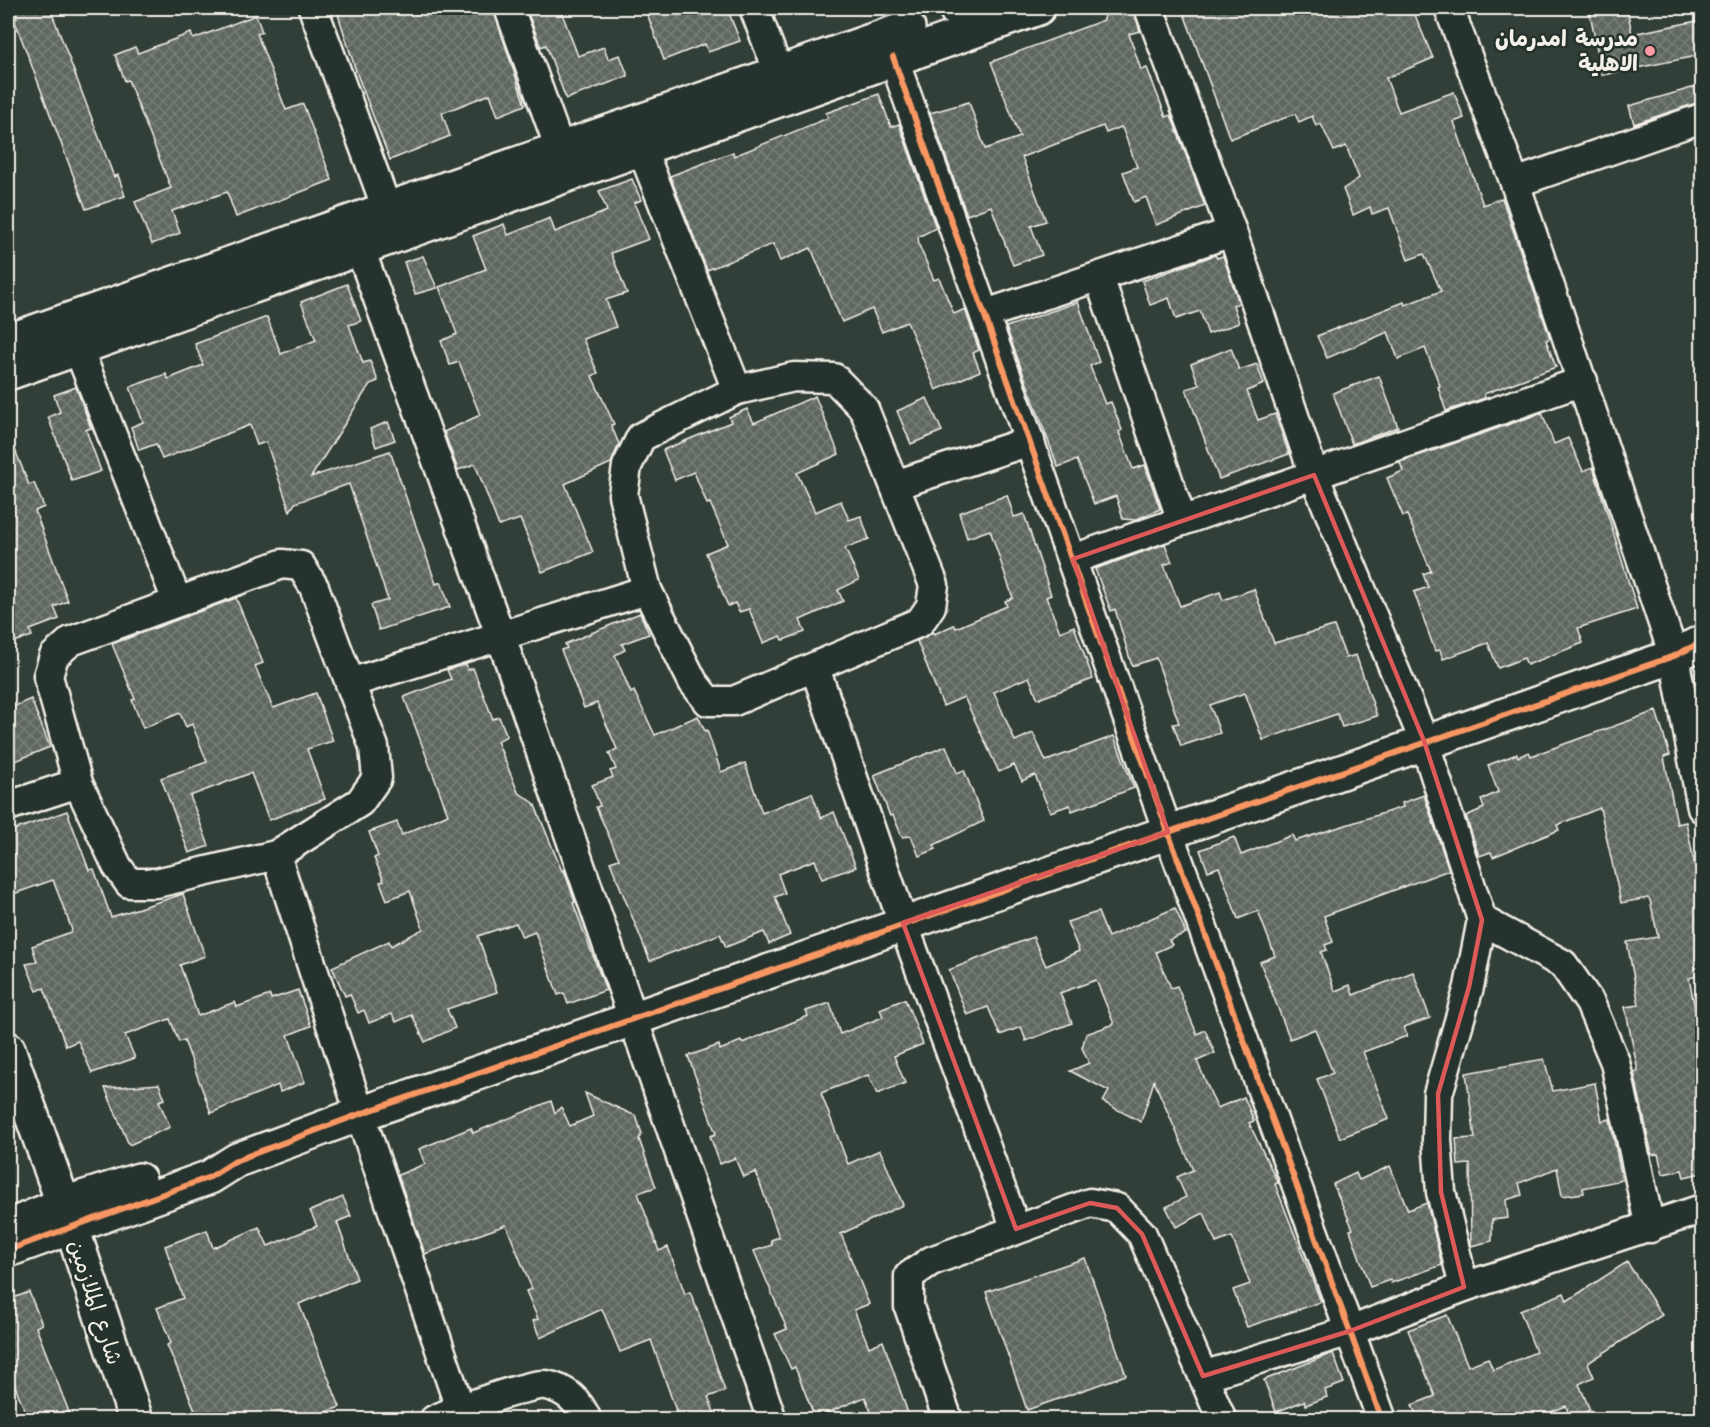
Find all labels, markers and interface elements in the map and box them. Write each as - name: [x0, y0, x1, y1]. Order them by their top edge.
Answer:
- place label: مدرسة امدرمان الاهلية: [1495, 24, 1638, 80]
- marker: مدرسة امدرمان الاهلية: [1643, 44, 1657, 58]
- street label: شارع الملازمين: [60, 1236, 129, 1369]

